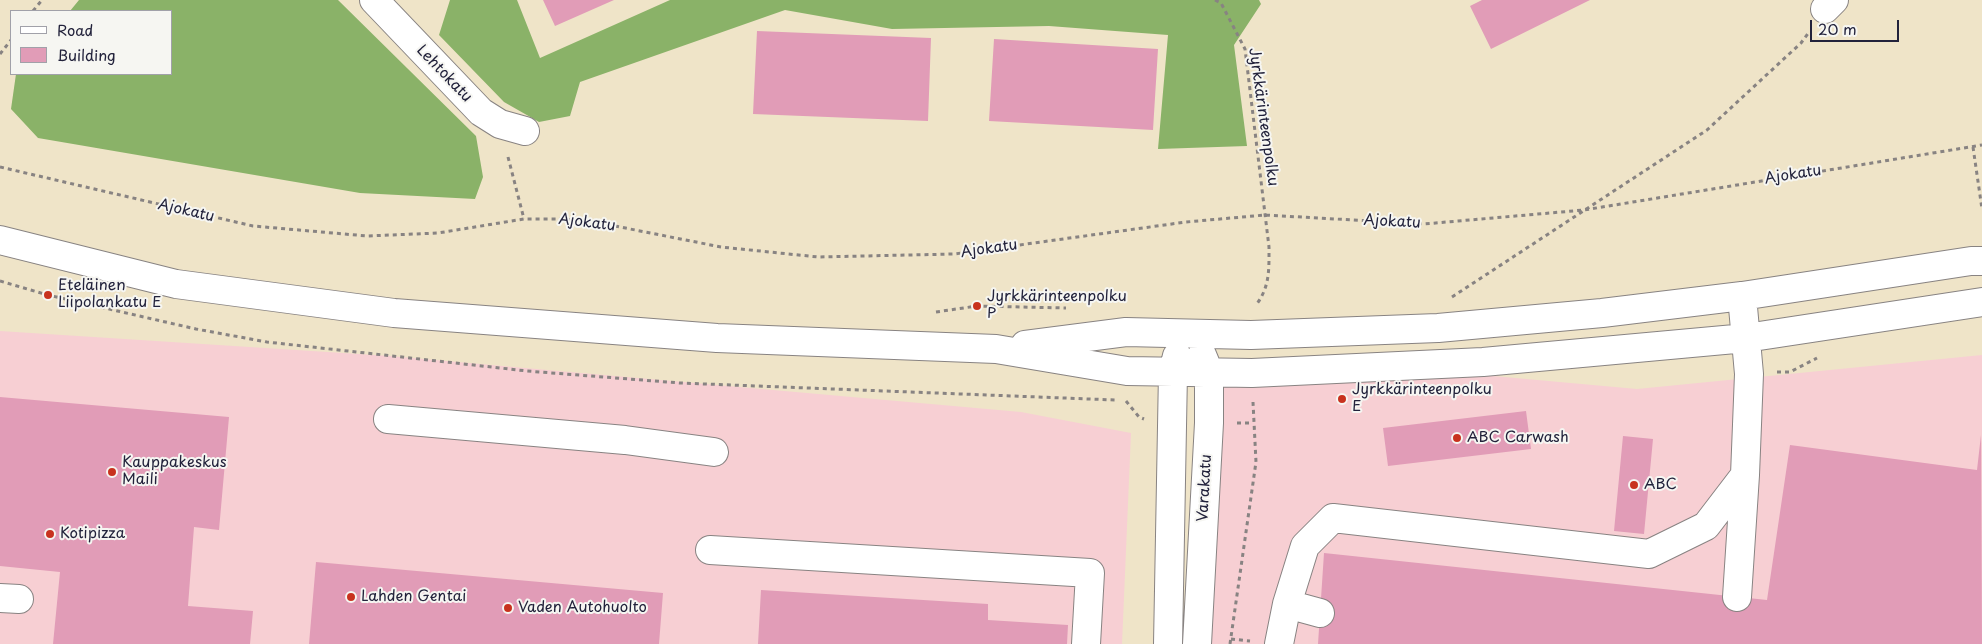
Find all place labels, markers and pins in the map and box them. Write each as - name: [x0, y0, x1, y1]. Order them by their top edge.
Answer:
- place label: Eteläinen Liipolankatu E: [58, 277, 162, 312]
- place label: Jyrkkärinteenpolku P: [987, 288, 1127, 323]
- marker: Eteläinen Liipolankatu E: [42, 289, 54, 301]
- marker: Jyrkkärinteenpolku P: [971, 300, 983, 312]
- place label: Jyrkkärinteenpolku E: [1352, 381, 1492, 416]
- marker: Jyrkkärinteenpolku E: [1336, 393, 1348, 405]
- place label: ABC Carwash: [1467, 429, 1569, 447]
- marker: ABC Carwash: [1451, 432, 1463, 444]
- place label: Kauppakeskus Maili: [122, 454, 227, 489]
- marker: Kauppakeskus Maili: [106, 466, 118, 478]
- place label: ABC: [1644, 476, 1677, 494]
- marker: ABC: [1628, 479, 1640, 491]
- place label: Kotipizza: [60, 525, 125, 543]
- marker: Kotipizza: [44, 528, 56, 540]
- place label: Lahden Gentai: [361, 588, 466, 606]
- marker: Lahden Gentai: [345, 591, 357, 603]
- place label: Vaden Autohuolto: [518, 599, 647, 617]
- marker: Vaden Autohuolto: [502, 602, 514, 614]

